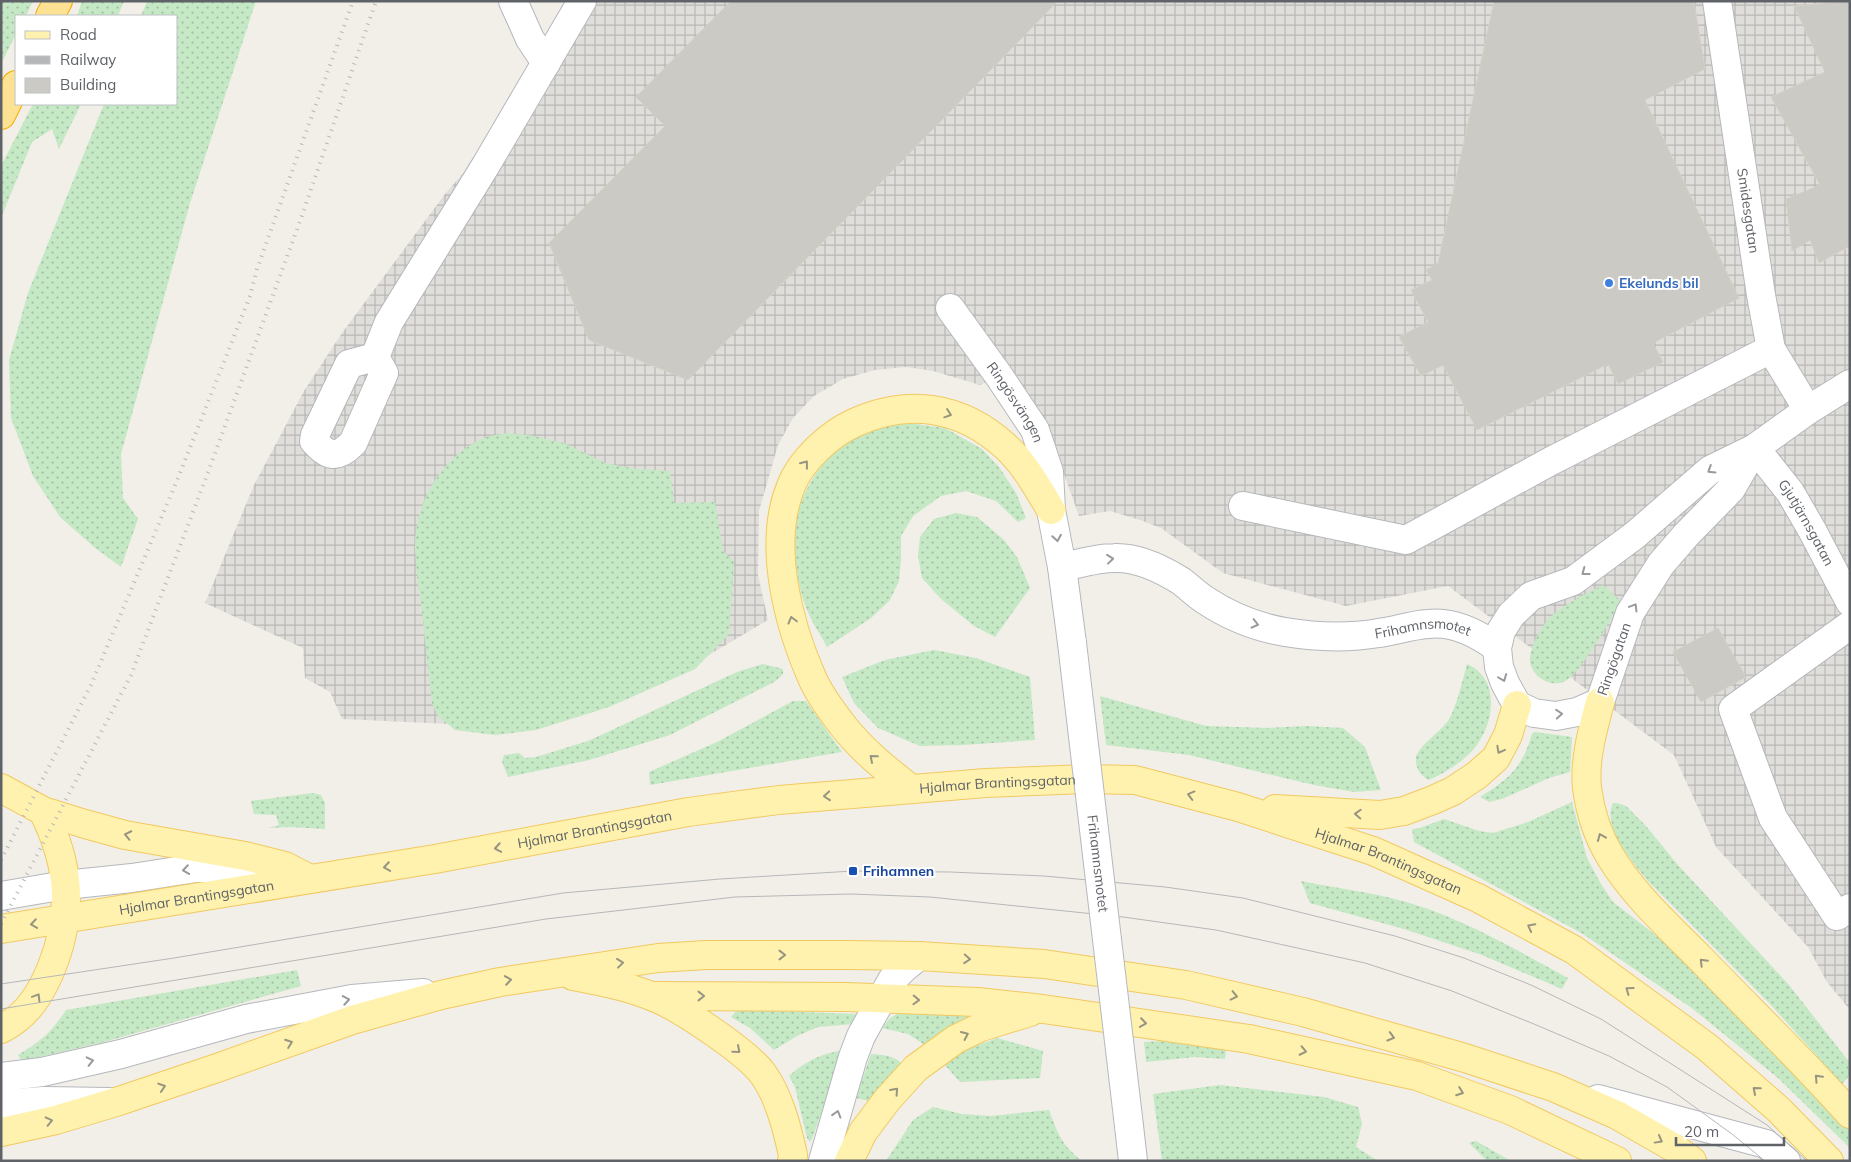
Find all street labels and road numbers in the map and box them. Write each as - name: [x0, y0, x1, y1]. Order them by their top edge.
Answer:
- street label: Smidesgatan: [1733, 167, 1764, 254]
- street label: Ringösvängen: [983, 358, 1048, 445]
- street label: Gjutjärnsgatan: [1774, 476, 1838, 569]
- street label: Frihamnsmotet: [1373, 614, 1474, 643]
- street label: Ringögatan: [1593, 620, 1635, 698]
- street label: Hjalmar Brantingsgatan: [919, 770, 1076, 797]
- street label: Hjalmar Brantingsgatan: [516, 806, 673, 853]
- street label: Frihamnsmotet: [1083, 814, 1113, 913]
- street label: Hjalmar Brantingsgatan: [1313, 824, 1465, 899]
- street label: Hjalmar Brantingsgatan: [118, 876, 275, 919]

